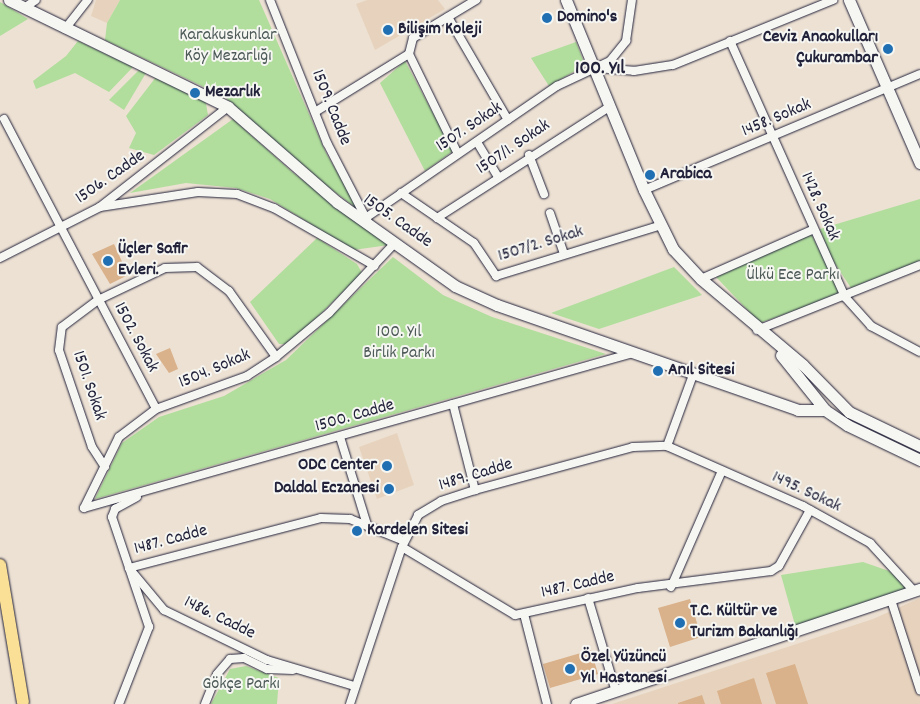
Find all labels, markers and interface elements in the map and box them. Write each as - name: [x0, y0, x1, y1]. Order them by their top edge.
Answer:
- place label: Domino's: [557, 7, 617, 29]
- marker: Domino's: [541, 12, 553, 24]
- place label: Bilişim Koleji: [398, 19, 482, 41]
- marker: Bilişim Koleji: [382, 24, 394, 36]
- park label: Karakuskunlar Köy Mezarlığı: [179, 26, 277, 68]
- place label: Ceviz Anaokulları Çukurambar: [763, 28, 878, 70]
- marker: Ceviz Anaokulları Çukurambar: [882, 43, 894, 55]
- district label: 100. Yıl: [575, 57, 625, 81]
- street label: 1509. Cadde: [305, 67, 355, 149]
- place label: Mezarlık: [205, 82, 260, 104]
- marker: Mezarlık: [189, 87, 201, 99]
- street label: 1458. Sokak: [739, 95, 815, 143]
- street label: 1507. Sokak: [433, 98, 507, 158]
- street label: 1507/1. Sokak: [473, 115, 555, 181]
- street label: 1506. Cadde: [72, 146, 150, 210]
- place label: Arabica: [660, 164, 712, 186]
- marker: Arabica: [644, 169, 656, 181]
- street label: 1428. Sokak: [794, 169, 844, 245]
- street label: 1505. Cadde: [358, 190, 436, 254]
- street label: 1507/2. Sokak: [496, 222, 586, 268]
- place label: Üçler Safir Evleri.: [118, 240, 188, 282]
- marker: Üçler Safir Evleri.: [102, 255, 114, 267]
- park label: Ülkü Ece Parkı: [746, 265, 840, 287]
- street label: 1502. Sokak: [108, 299, 162, 377]
- park label: 100. Yıl Birlik Parkı: [363, 323, 435, 366]
- street label: 1504. Sokak: [176, 345, 254, 395]
- street label: 1501. Sokak: [66, 348, 110, 424]
- place label: Anıl Sitesi: [668, 360, 735, 382]
- marker: Anıl Sitesi: [652, 365, 664, 377]
- street label: 1500. Cadde: [313, 395, 397, 439]
- place label: ODC Center: [298, 455, 377, 477]
- street label: 1489. Cadde: [436, 455, 516, 497]
- marker: ODC Center: [381, 460, 393, 472]
- street label: 1495. Sokak: [768, 468, 844, 518]
- place label: Daldal Eczanesi: [274, 478, 379, 500]
- marker: Daldal Eczanesi: [383, 483, 395, 495]
- place label: Kardelen Sitesi: [367, 520, 468, 542]
- street label: 1487. Cadde: [132, 521, 210, 561]
- marker: Kardelen Sitesi: [351, 525, 363, 537]
- street label: 1487. Cadde: [539, 567, 617, 605]
- street label: 1486. Cadde: [180, 592, 258, 646]
- place label: T.C. Kültür ve Turizm Bakanlığı: [690, 602, 798, 644]
- marker: T.C. Kültür ve Turizm Bakanlığı: [674, 617, 686, 629]
- place label: Özel Yüzüncü Yıl Hastanesi: [581, 648, 667, 691]
- marker: Özel Yüzüncü Yıl Hastanesi: [563, 662, 577, 676]
- park label: Gökçe Parkı: [202, 674, 280, 696]

